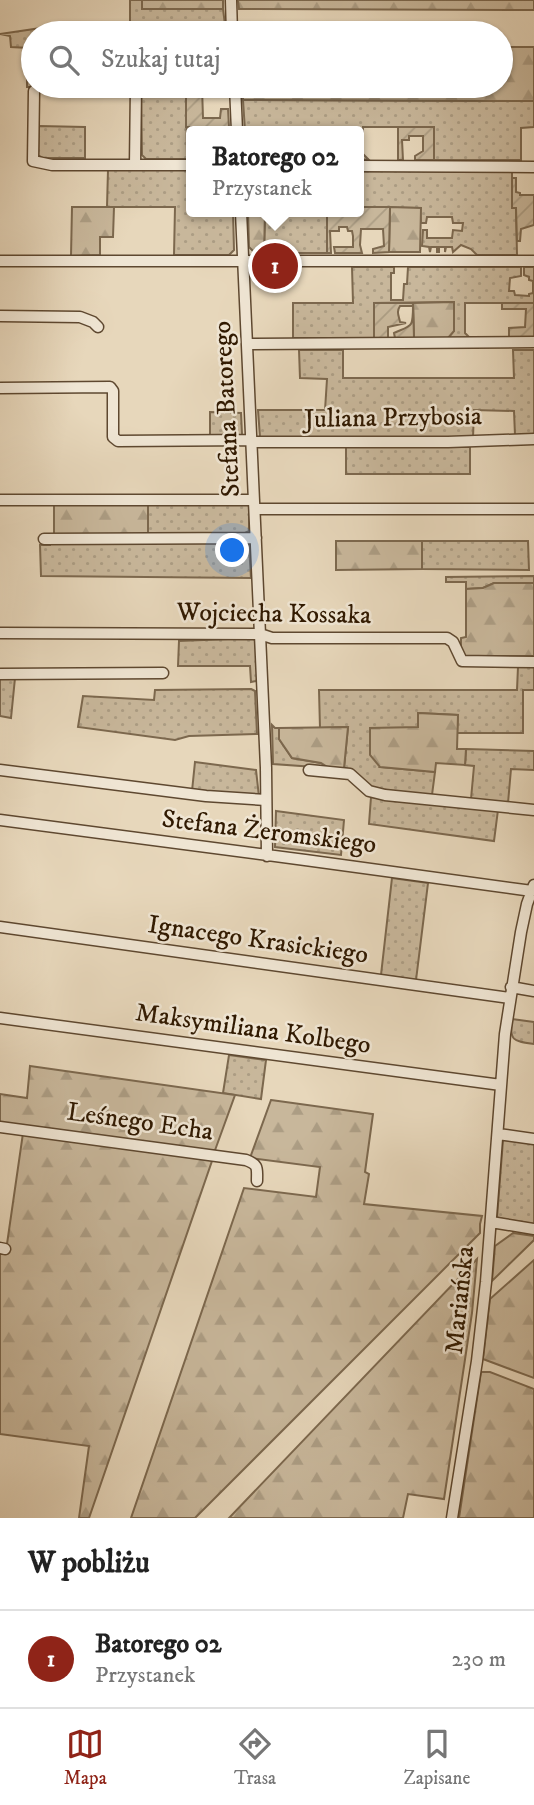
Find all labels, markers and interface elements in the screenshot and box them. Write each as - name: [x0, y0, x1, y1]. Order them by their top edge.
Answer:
- search box: [21, 21, 513, 98]
- icon: search: [45, 41, 83, 79]
- text: Szukaj tutaj: [101, 43, 221, 76]
- popup: [186, 126, 364, 217]
- text: Batorego 02: [212, 141, 338, 174]
- text: Przystanek: [212, 174, 312, 203]
- pin: 1: [252, 240, 298, 292]
- street label: Stefana Batorego: [206, 320, 248, 498]
- street label: Juliana Przybosia: [302, 400, 482, 436]
- your location: [215, 533, 249, 567]
- street label: Wojciecha Kossaka: [175, 596, 372, 632]
- street label: Stefana Żeromskiego: [160, 802, 378, 862]
- street label: Ignacego Krasickiego: [146, 908, 370, 972]
- street label: Maksymiliana Kolbego: [133, 996, 373, 1062]
- street label: Leśnego Echa: [65, 1095, 215, 1149]
- street label: Mariańska: [438, 1244, 482, 1356]
- text: W pobliżu: [28, 1545, 150, 1582]
- text: Batorego 02: [95, 1628, 221, 1661]
- text: 1: [47, 1645, 55, 1674]
- text: 230 m: [452, 1645, 506, 1674]
- text: Przystanek: [95, 1661, 195, 1690]
- tab: Mapa: [64, 1725, 107, 1790]
- tab: Trasa: [234, 1725, 276, 1790]
- tab: Zapisane: [403, 1725, 470, 1790]

